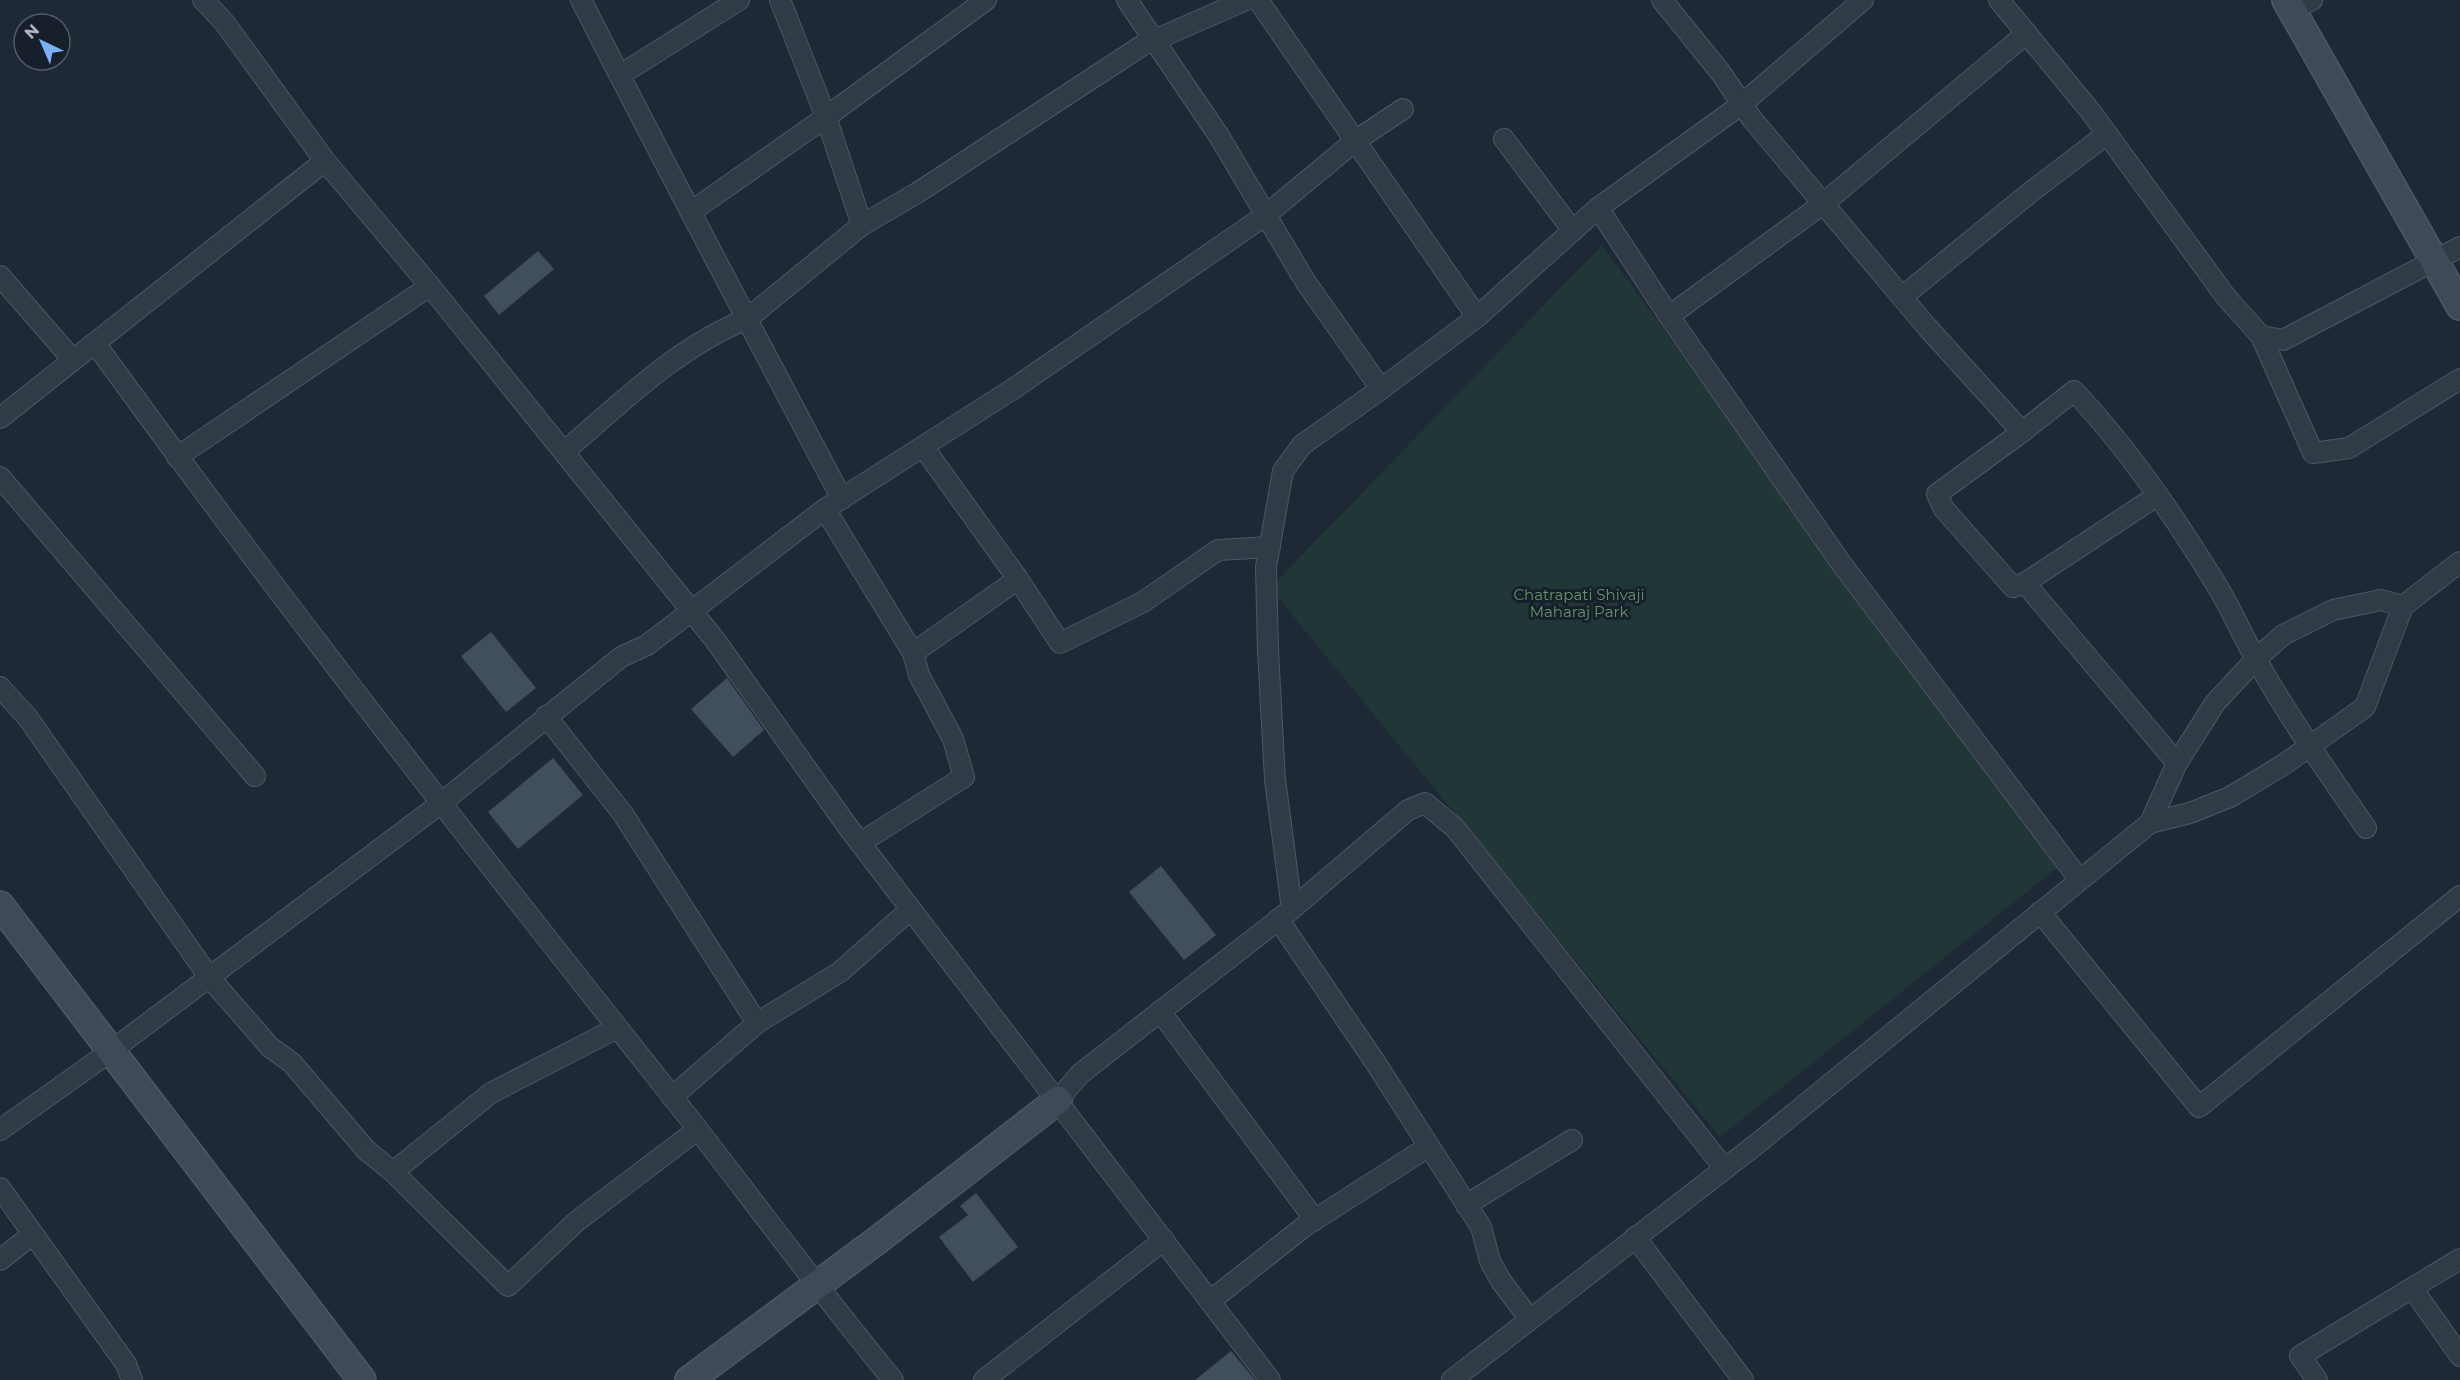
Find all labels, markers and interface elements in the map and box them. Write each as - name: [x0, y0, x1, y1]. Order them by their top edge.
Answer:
- north arrow: [12, 12, 72, 72]
- text: N: [21, 20, 43, 43]
- park label: Chatrapati Shivaji Maharaj Park: [1513, 585, 1645, 621]

